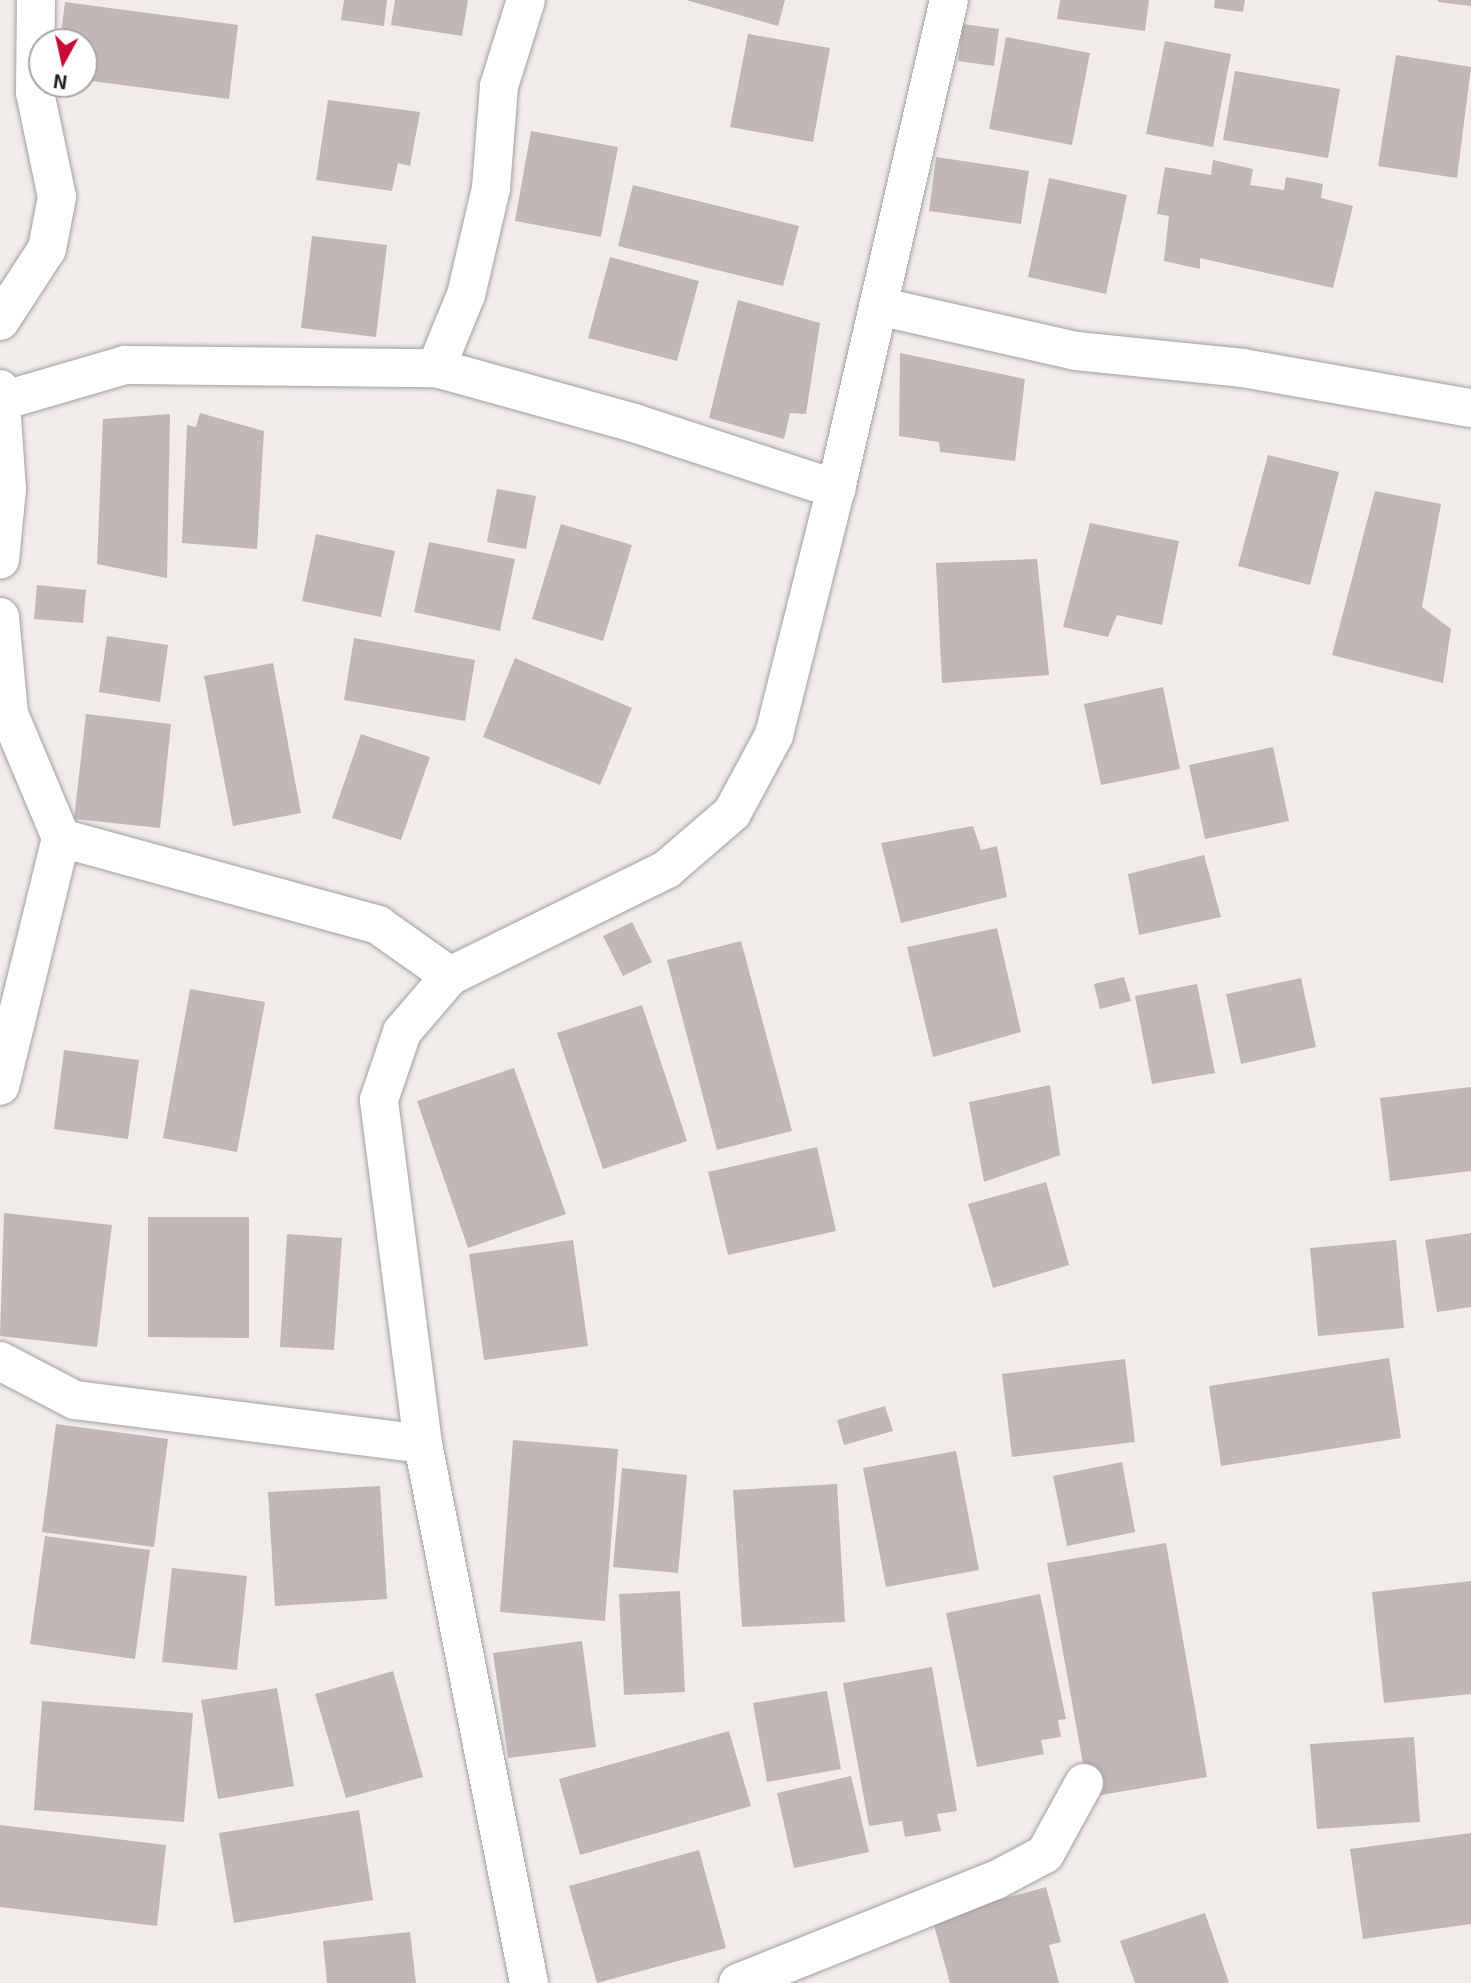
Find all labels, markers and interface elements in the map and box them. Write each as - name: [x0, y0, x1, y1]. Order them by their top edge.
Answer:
- north arrow: [28, 28, 98, 98]
- text: N: [52, 70, 69, 95]

